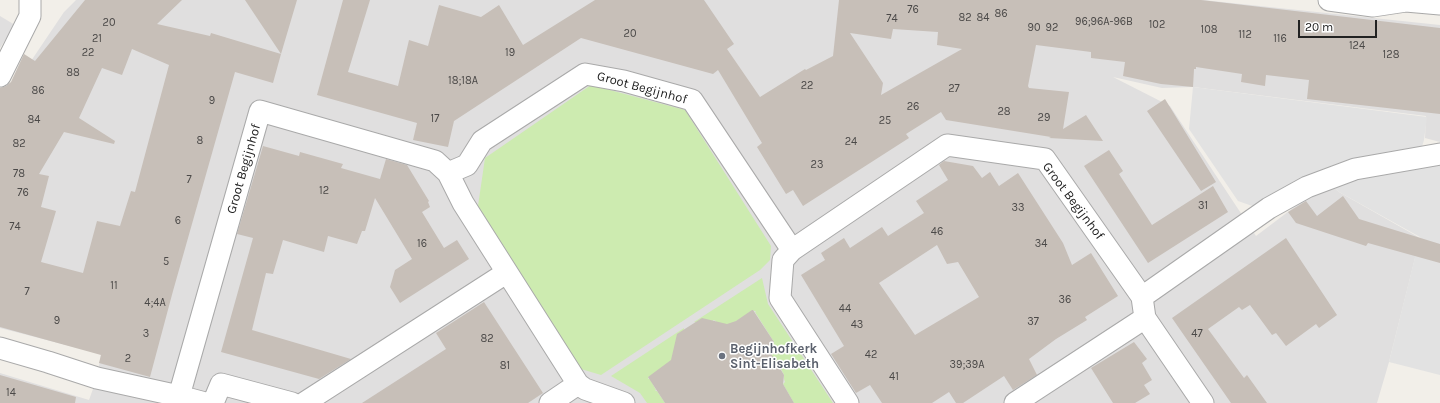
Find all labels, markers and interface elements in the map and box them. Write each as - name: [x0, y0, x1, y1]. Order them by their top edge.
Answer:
- house number: 76: [907, 3, 919, 17]
- house number: 86: [994, 7, 1008, 21]
- house number: 82: [958, 11, 972, 25]
- house number: 84: [977, 11, 989, 25]
- house number: 74: [886, 12, 898, 26]
- scale bar: [1300, 12, 1379, 38]
- house number: 96;96A-96B: [1075, 15, 1133, 29]
- house number: 20: [103, 16, 115, 30]
- house number: 102: [1149, 18, 1165, 32]
- text: 20 m: [1305, 20, 1333, 34]
- house number: 90: [1028, 21, 1040, 35]
- house number: 92: [1046, 21, 1058, 35]
- house number: 108: [1201, 23, 1217, 37]
- house number: 20: [624, 27, 636, 41]
- house number: 112: [1238, 28, 1252, 42]
- house number: 21: [92, 32, 102, 46]
- house number: 116: [1273, 32, 1287, 46]
- house number: 124: [1349, 39, 1365, 53]
- house number: 22: [82, 46, 94, 60]
- house number: 19: [505, 46, 515, 60]
- house number: 128: [1383, 48, 1399, 62]
- house number: 88: [66, 66, 80, 80]
- street label: Groot Begijnhof: [595, 68, 689, 108]
- house number: 18;18A: [448, 74, 478, 88]
- house number: 22: [801, 79, 813, 93]
- house number: 27: [948, 82, 960, 96]
- house number: 86: [31, 84, 45, 98]
- house number: 9: [209, 94, 215, 108]
- house number: 26: [907, 100, 919, 114]
- house number: 28: [997, 105, 1011, 119]
- house number: 29: [1038, 111, 1050, 125]
- house number: 17: [431, 112, 439, 126]
- house number: 84: [28, 113, 40, 127]
- house number: 25: [879, 114, 891, 128]
- street label: Groot Begijnhof: [224, 122, 264, 216]
- house number: 8: [197, 134, 203, 148]
- house number: 24: [845, 135, 857, 149]
- house number: 82: [12, 137, 26, 151]
- house number: 23: [811, 158, 823, 172]
- street label: Groot Begijnhof: [1039, 159, 1107, 243]
- house number: 78: [13, 167, 25, 181]
- house number: 7: [186, 173, 192, 187]
- house number: 12: [319, 184, 329, 198]
- house number: 76: [17, 186, 29, 200]
- house number: 31: [1198, 199, 1208, 213]
- house number: 33: [1012, 201, 1024, 215]
- house number: 6: [175, 214, 181, 228]
- house number: 74: [9, 220, 21, 234]
- house number: 46: [931, 225, 943, 239]
- house number: 16: [417, 237, 427, 251]
- house number: 34: [1035, 237, 1047, 251]
- house number: 5: [163, 255, 169, 269]
- house number: 11: [110, 279, 118, 293]
- house number: 7: [24, 285, 30, 299]
- house number: 36: [1059, 293, 1071, 307]
- house number: 4;4A: [144, 296, 166, 310]
- house number: 44: [839, 302, 851, 316]
- house number: 9: [54, 314, 60, 328]
- house number: 37: [1027, 315, 1039, 329]
- house number: 43: [851, 318, 863, 332]
- house number: 3: [143, 327, 149, 341]
- house number: 47: [1191, 327, 1203, 341]
- house number: 82: [480, 332, 494, 346]
- place label: Begijnhofkerk Sint-Elisabeth: [730, 341, 819, 372]
- house number: 42: [865, 348, 877, 362]
- marker: Begijnhofkerk Sint-Elisabeth: [717, 351, 727, 361]
- house number: 2: [125, 352, 131, 366]
- house number: 39;39A: [950, 358, 984, 372]
- house number: 81: [500, 359, 510, 373]
- house number: 41: [889, 370, 899, 384]
- house number: 14: [6, 386, 16, 400]

